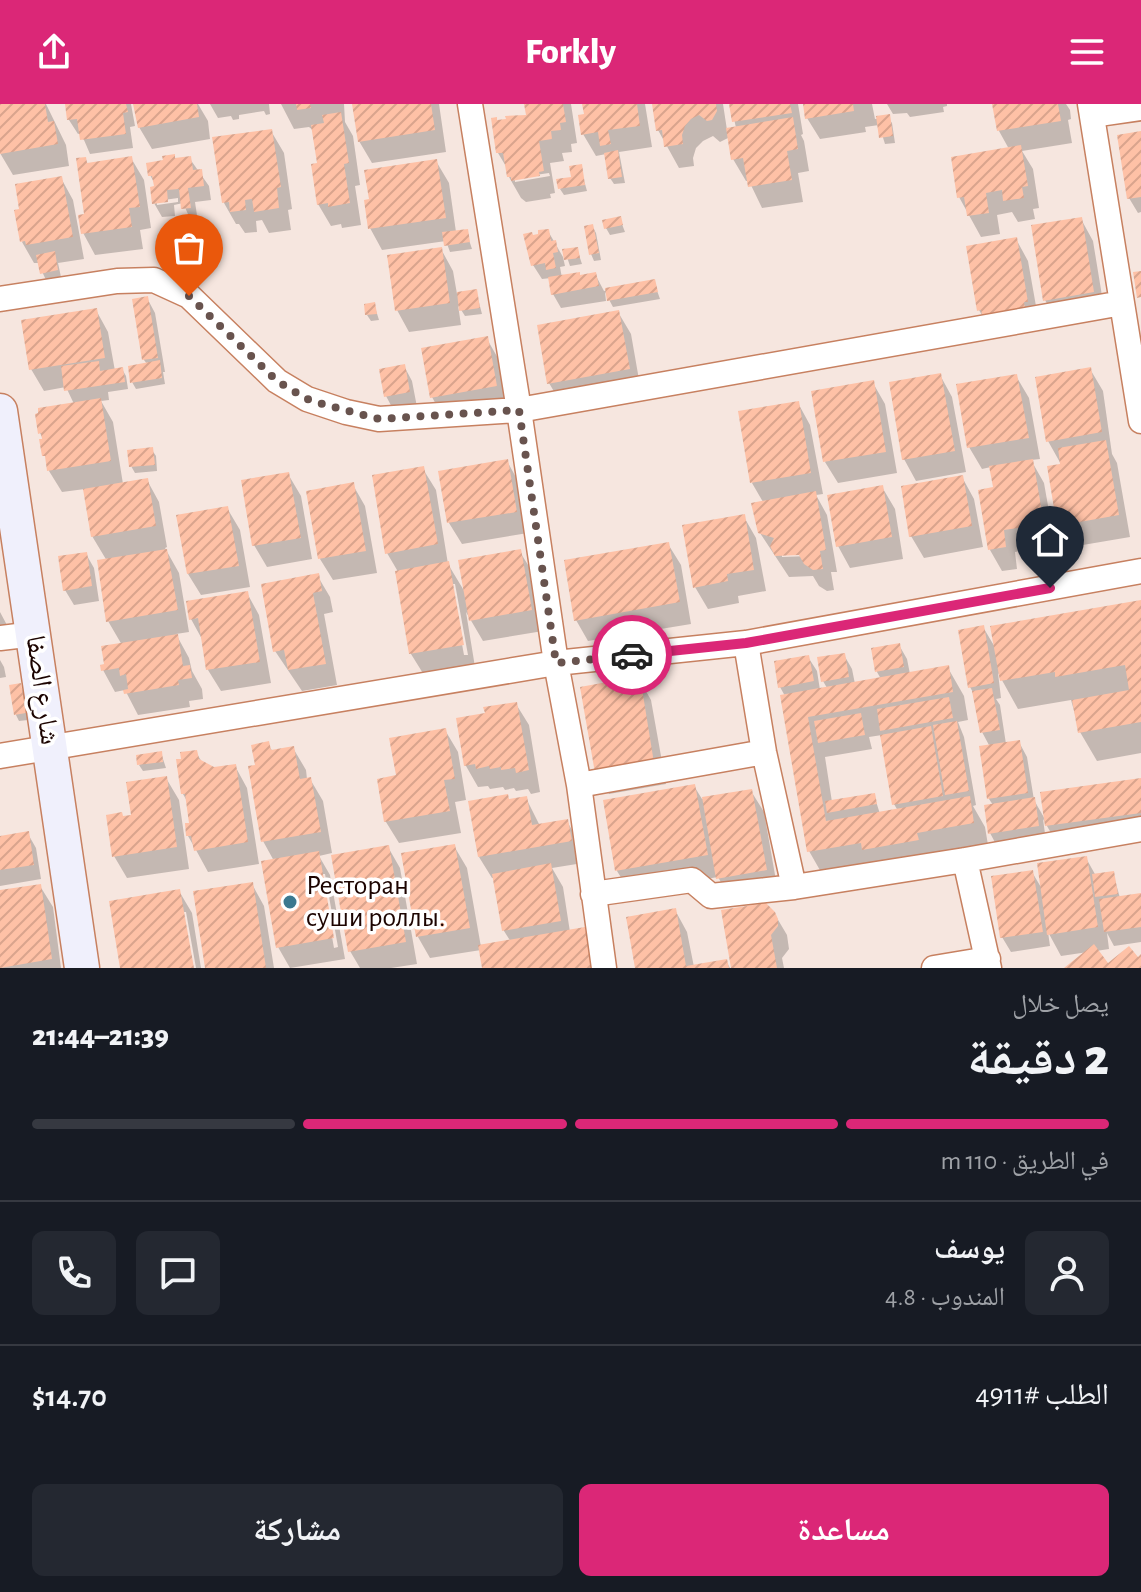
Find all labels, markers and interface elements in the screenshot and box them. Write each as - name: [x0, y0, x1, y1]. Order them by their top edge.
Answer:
- icon: share: [32, 30, 76, 74]
- icon: menu: [1065, 30, 1109, 74]
- text: Forkly: [525, 34, 616, 70]
- pin: [155, 214, 223, 296]
- icon: bag: [167, 226, 211, 270]
- pin: [1016, 506, 1084, 588]
- icon: home: [1028, 518, 1072, 562]
- courier: [592, 615, 672, 695]
- icon: car: [610, 633, 654, 677]
- street label: شارع الصفا: [18, 634, 64, 747]
- place label: Ресторан суши роллы.: [306, 872, 445, 932]
- marker: Ресторан суши роллы.: [281, 893, 299, 911]
- text: يصل خلال: [1012, 991, 1109, 1017]
- text: 21:39–21:44: [32, 1021, 169, 1051]
- text: 2 دقيقة: [967, 1032, 1109, 1084]
- text: في الطريق · 110 m: [940, 1148, 1109, 1174]
- button: phone: [32, 1231, 116, 1315]
- button: chat: [136, 1231, 220, 1315]
- button: person: [1025, 1231, 1109, 1315]
- text: يوسف: [934, 1234, 1005, 1264]
- text: المندوب · 4.8: [885, 1284, 1005, 1310]
- text: الطلب #4911: [975, 1380, 1109, 1410]
- text: $14.70: [32, 1382, 107, 1412]
- button: مشاركة: [32, 1484, 563, 1576]
- button: مساعدة: [579, 1484, 1109, 1576]

